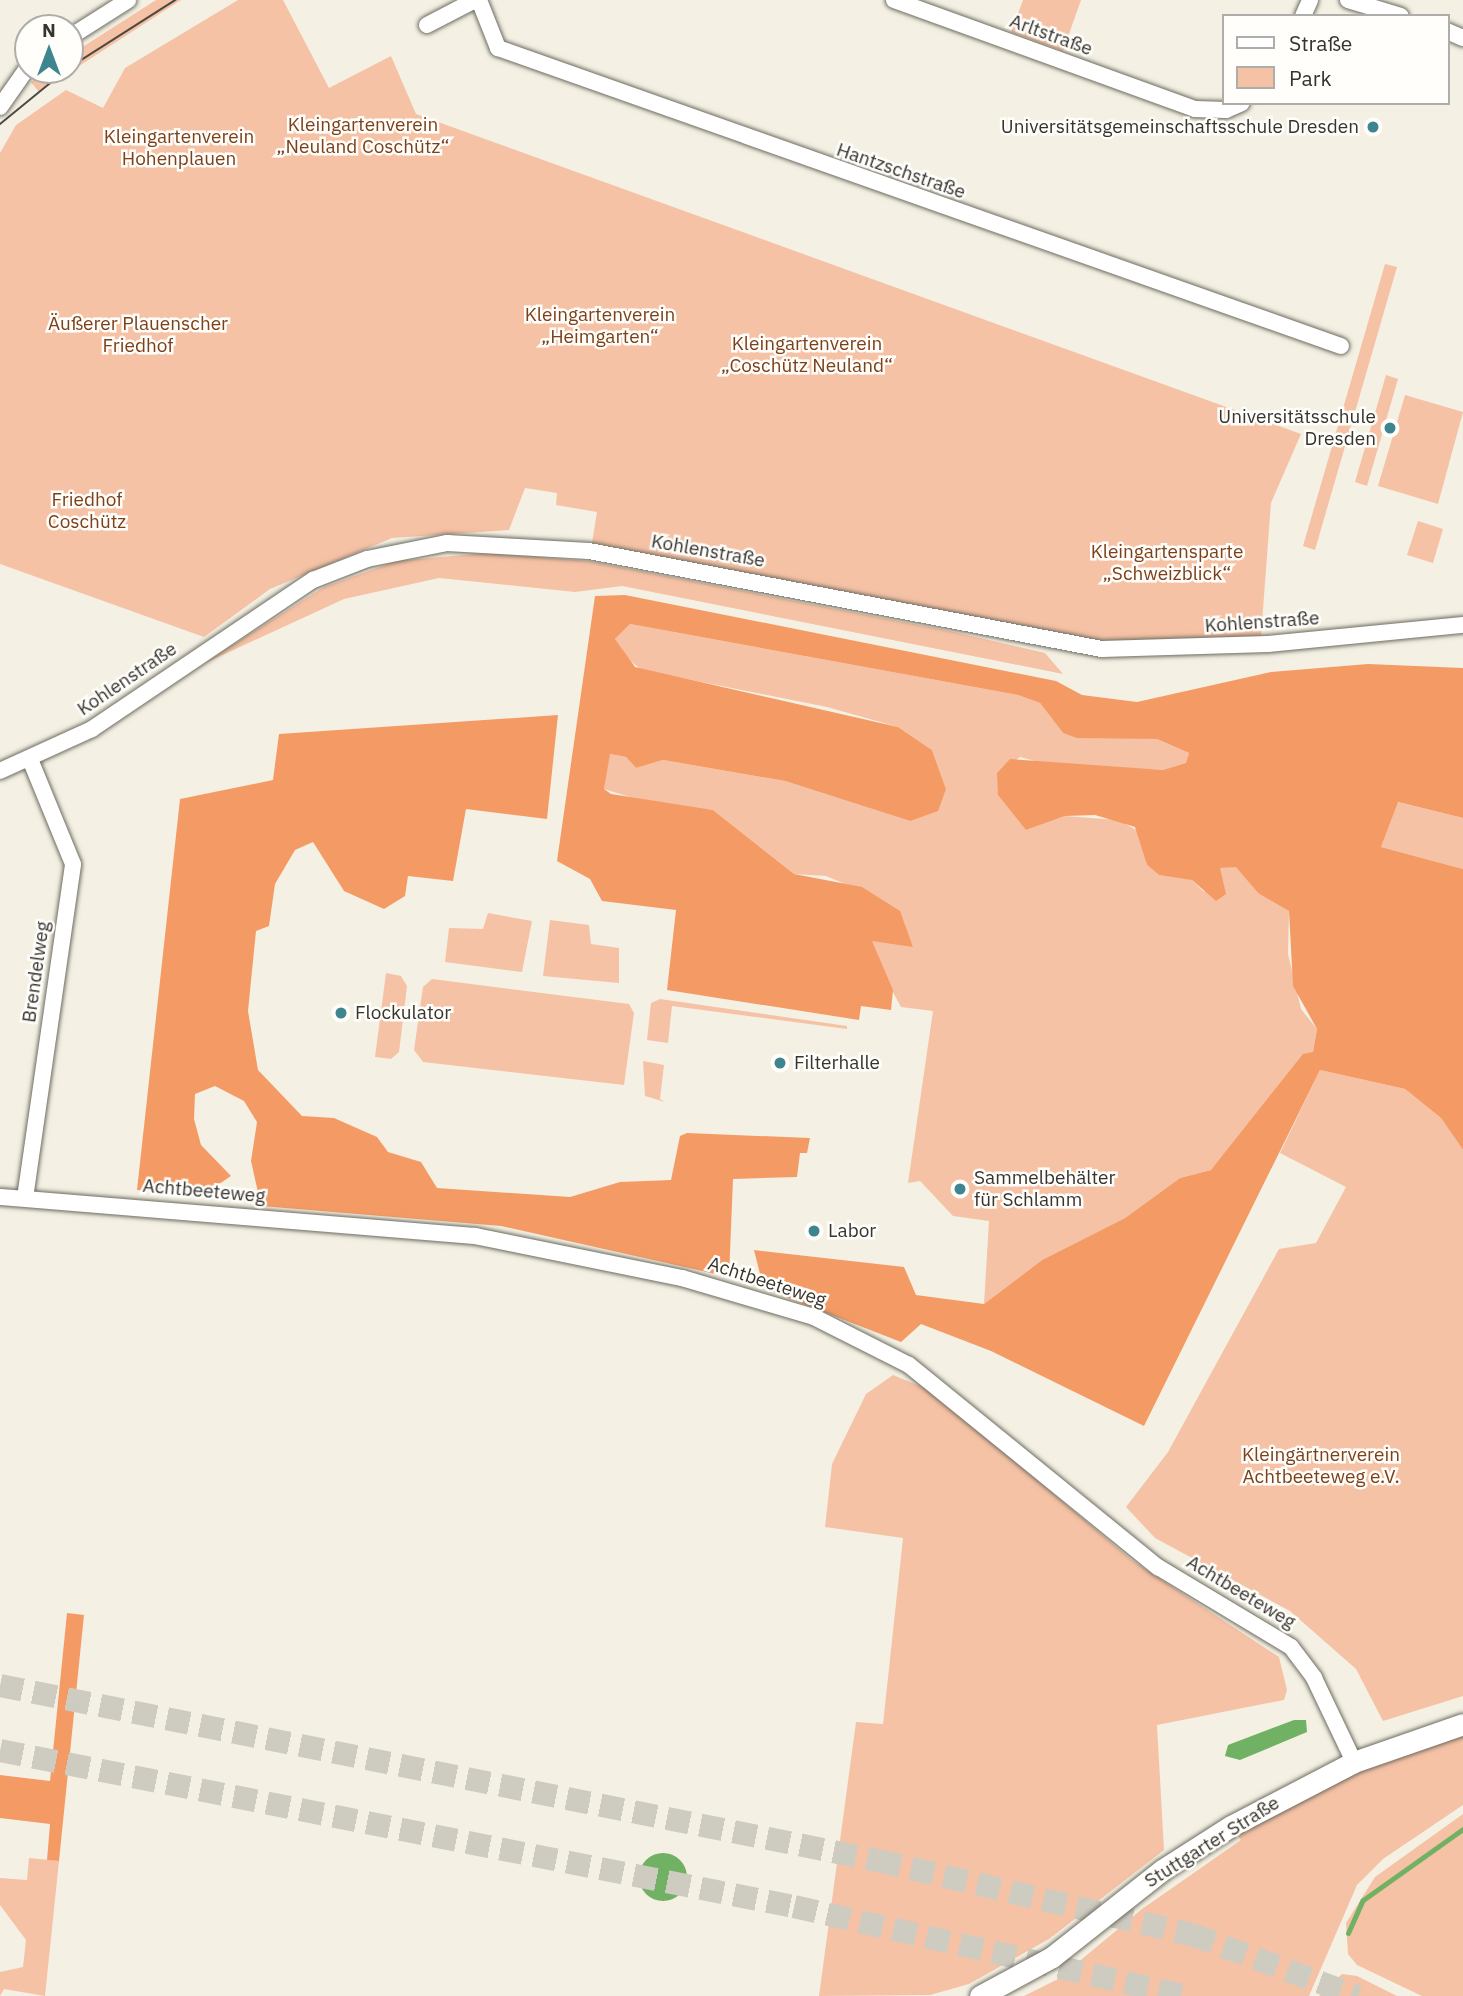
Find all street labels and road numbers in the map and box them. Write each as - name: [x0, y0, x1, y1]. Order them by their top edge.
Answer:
- street label: Arltstraße: [1007, 10, 1095, 60]
- street label: Hantzschstraße: [834, 138, 968, 204]
- street label: Kohlenstraße: [649, 530, 767, 572]
- street label: Kohlenstraße: [1204, 607, 1320, 637]
- street label: Kohlenstraße: [73, 637, 181, 721]
- street label: Brendelweg: [18, 920, 54, 1024]
- street label: Achtbeeteweg: [142, 1174, 266, 1208]
- street label: Achtbeeteweg: [705, 1252, 829, 1312]
- street label: Achtbeeteweg: [1182, 1551, 1300, 1633]
- street label: Stuttgarter Straße: [1140, 1791, 1284, 1893]

